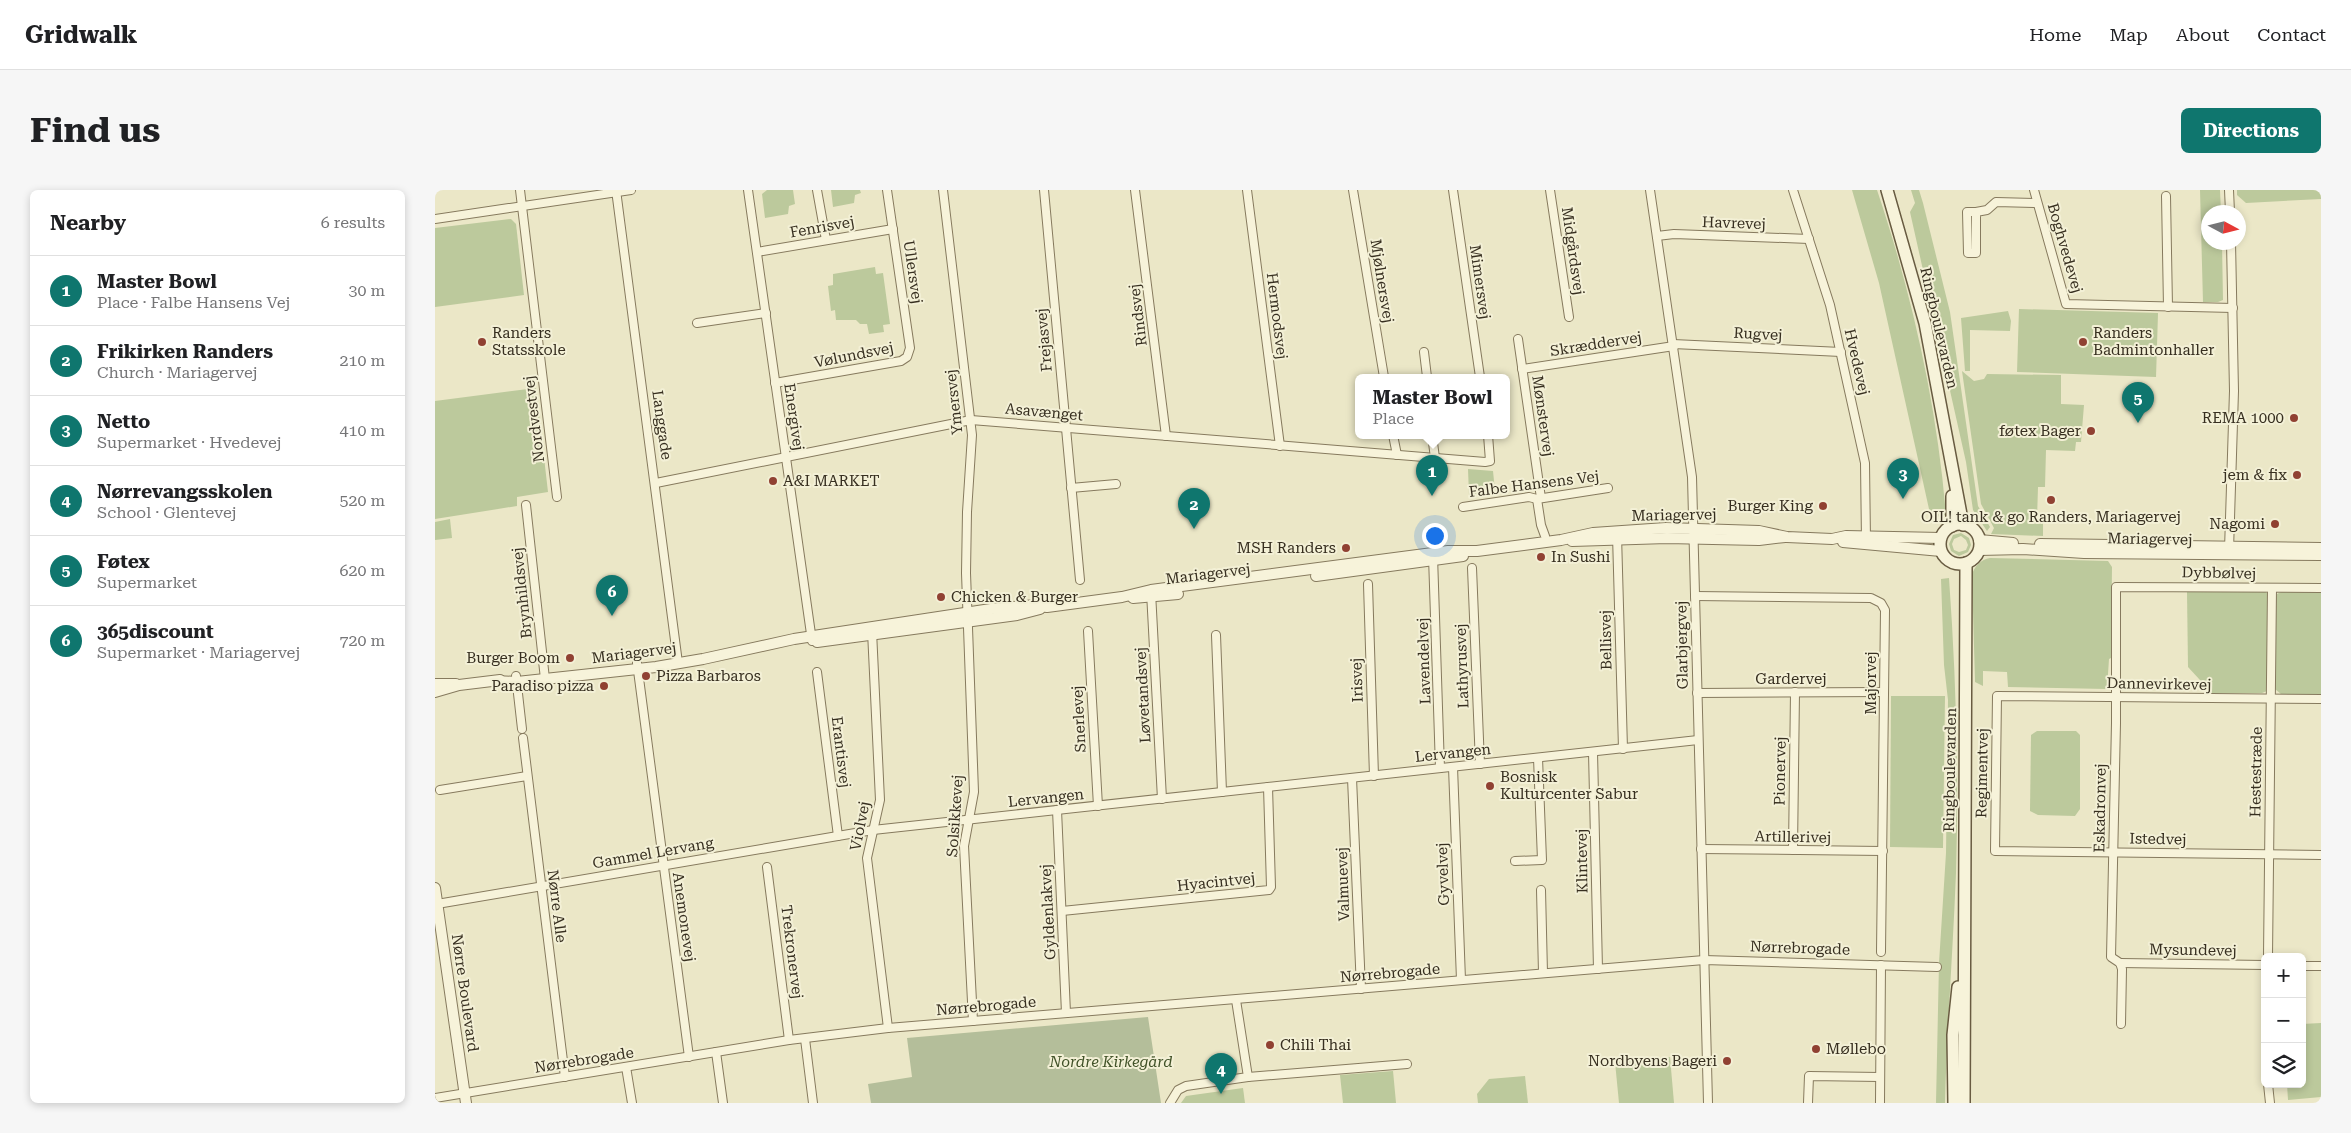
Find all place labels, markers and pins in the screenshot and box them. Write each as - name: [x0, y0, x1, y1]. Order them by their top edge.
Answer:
- place label: Randers Statsskole: [492, 324, 566, 359]
- place label: Randers Badmintonhaller: [2093, 324, 2214, 359]
- marker: Randers Statsskole: [476, 336, 488, 348]
- marker: Randers Badmintonhaller: [2077, 336, 2089, 348]
- pin: 5: [2122, 382, 2154, 423]
- place label: REMA 1000: [2202, 409, 2284, 427]
- marker: REMA 1000: [2288, 412, 2300, 424]
- place label: føtex Bager: [1999, 422, 2081, 440]
- marker: føtex Bager: [2085, 425, 2097, 437]
- pin: 1: [1416, 455, 1448, 496]
- pin: 3: [1887, 458, 1919, 499]
- place label: jem & fix: [2222, 466, 2287, 484]
- marker: jem & fix: [2291, 469, 2303, 481]
- place label: A&I MARKET: [783, 472, 879, 490]
- marker: A&I MARKET: [767, 475, 779, 487]
- pin: 2: [1178, 488, 1210, 529]
- marker: OIL! tank & go Randers, Mariagervej: [2045, 494, 2057, 506]
- place label: Burger King: [1728, 497, 1813, 515]
- marker: Burger King: [1817, 500, 1829, 512]
- place label: OIL! tank & go Randers, Mariagervej: [1921, 508, 2181, 526]
- place label: Nagomi: [2209, 515, 2265, 533]
- marker: Nagomi: [2269, 518, 2281, 530]
- place label: MSH Randers: [1237, 539, 1336, 557]
- marker: MSH Randers: [1340, 542, 1352, 554]
- place label: In Sushi: [1551, 548, 1611, 566]
- marker: In Sushi: [1535, 551, 1547, 563]
- pin: 6: [596, 575, 628, 616]
- place label: Chicken & Burger: [951, 588, 1078, 606]
- marker: Chicken & Burger: [935, 591, 947, 603]
- place label: Burger Boom: [466, 649, 560, 667]
- marker: Burger Boom: [564, 652, 576, 664]
- place label: Pizza Barbaros: [656, 667, 761, 685]
- marker: Pizza Barbaros: [640, 670, 652, 682]
- place label: Paradiso pizza: [491, 677, 594, 695]
- marker: Paradiso pizza: [598, 680, 610, 692]
- place label: Bosnisk Kulturcenter Sabur: [1500, 768, 1638, 803]
- marker: Bosnisk Kulturcenter Sabur: [1484, 780, 1496, 792]
- place label: Chili Thai: [1280, 1036, 1351, 1054]
- marker: Chili Thai: [1264, 1039, 1276, 1051]
- place label: Møllebo: [1826, 1040, 1886, 1058]
- marker: Møllebo: [1810, 1043, 1822, 1055]
- place label: Nordbyens Bageri: [1588, 1052, 1717, 1070]
- pin: 4: [1205, 1053, 1237, 1094]
- marker: Nordbyens Bageri: [1721, 1055, 1733, 1067]

